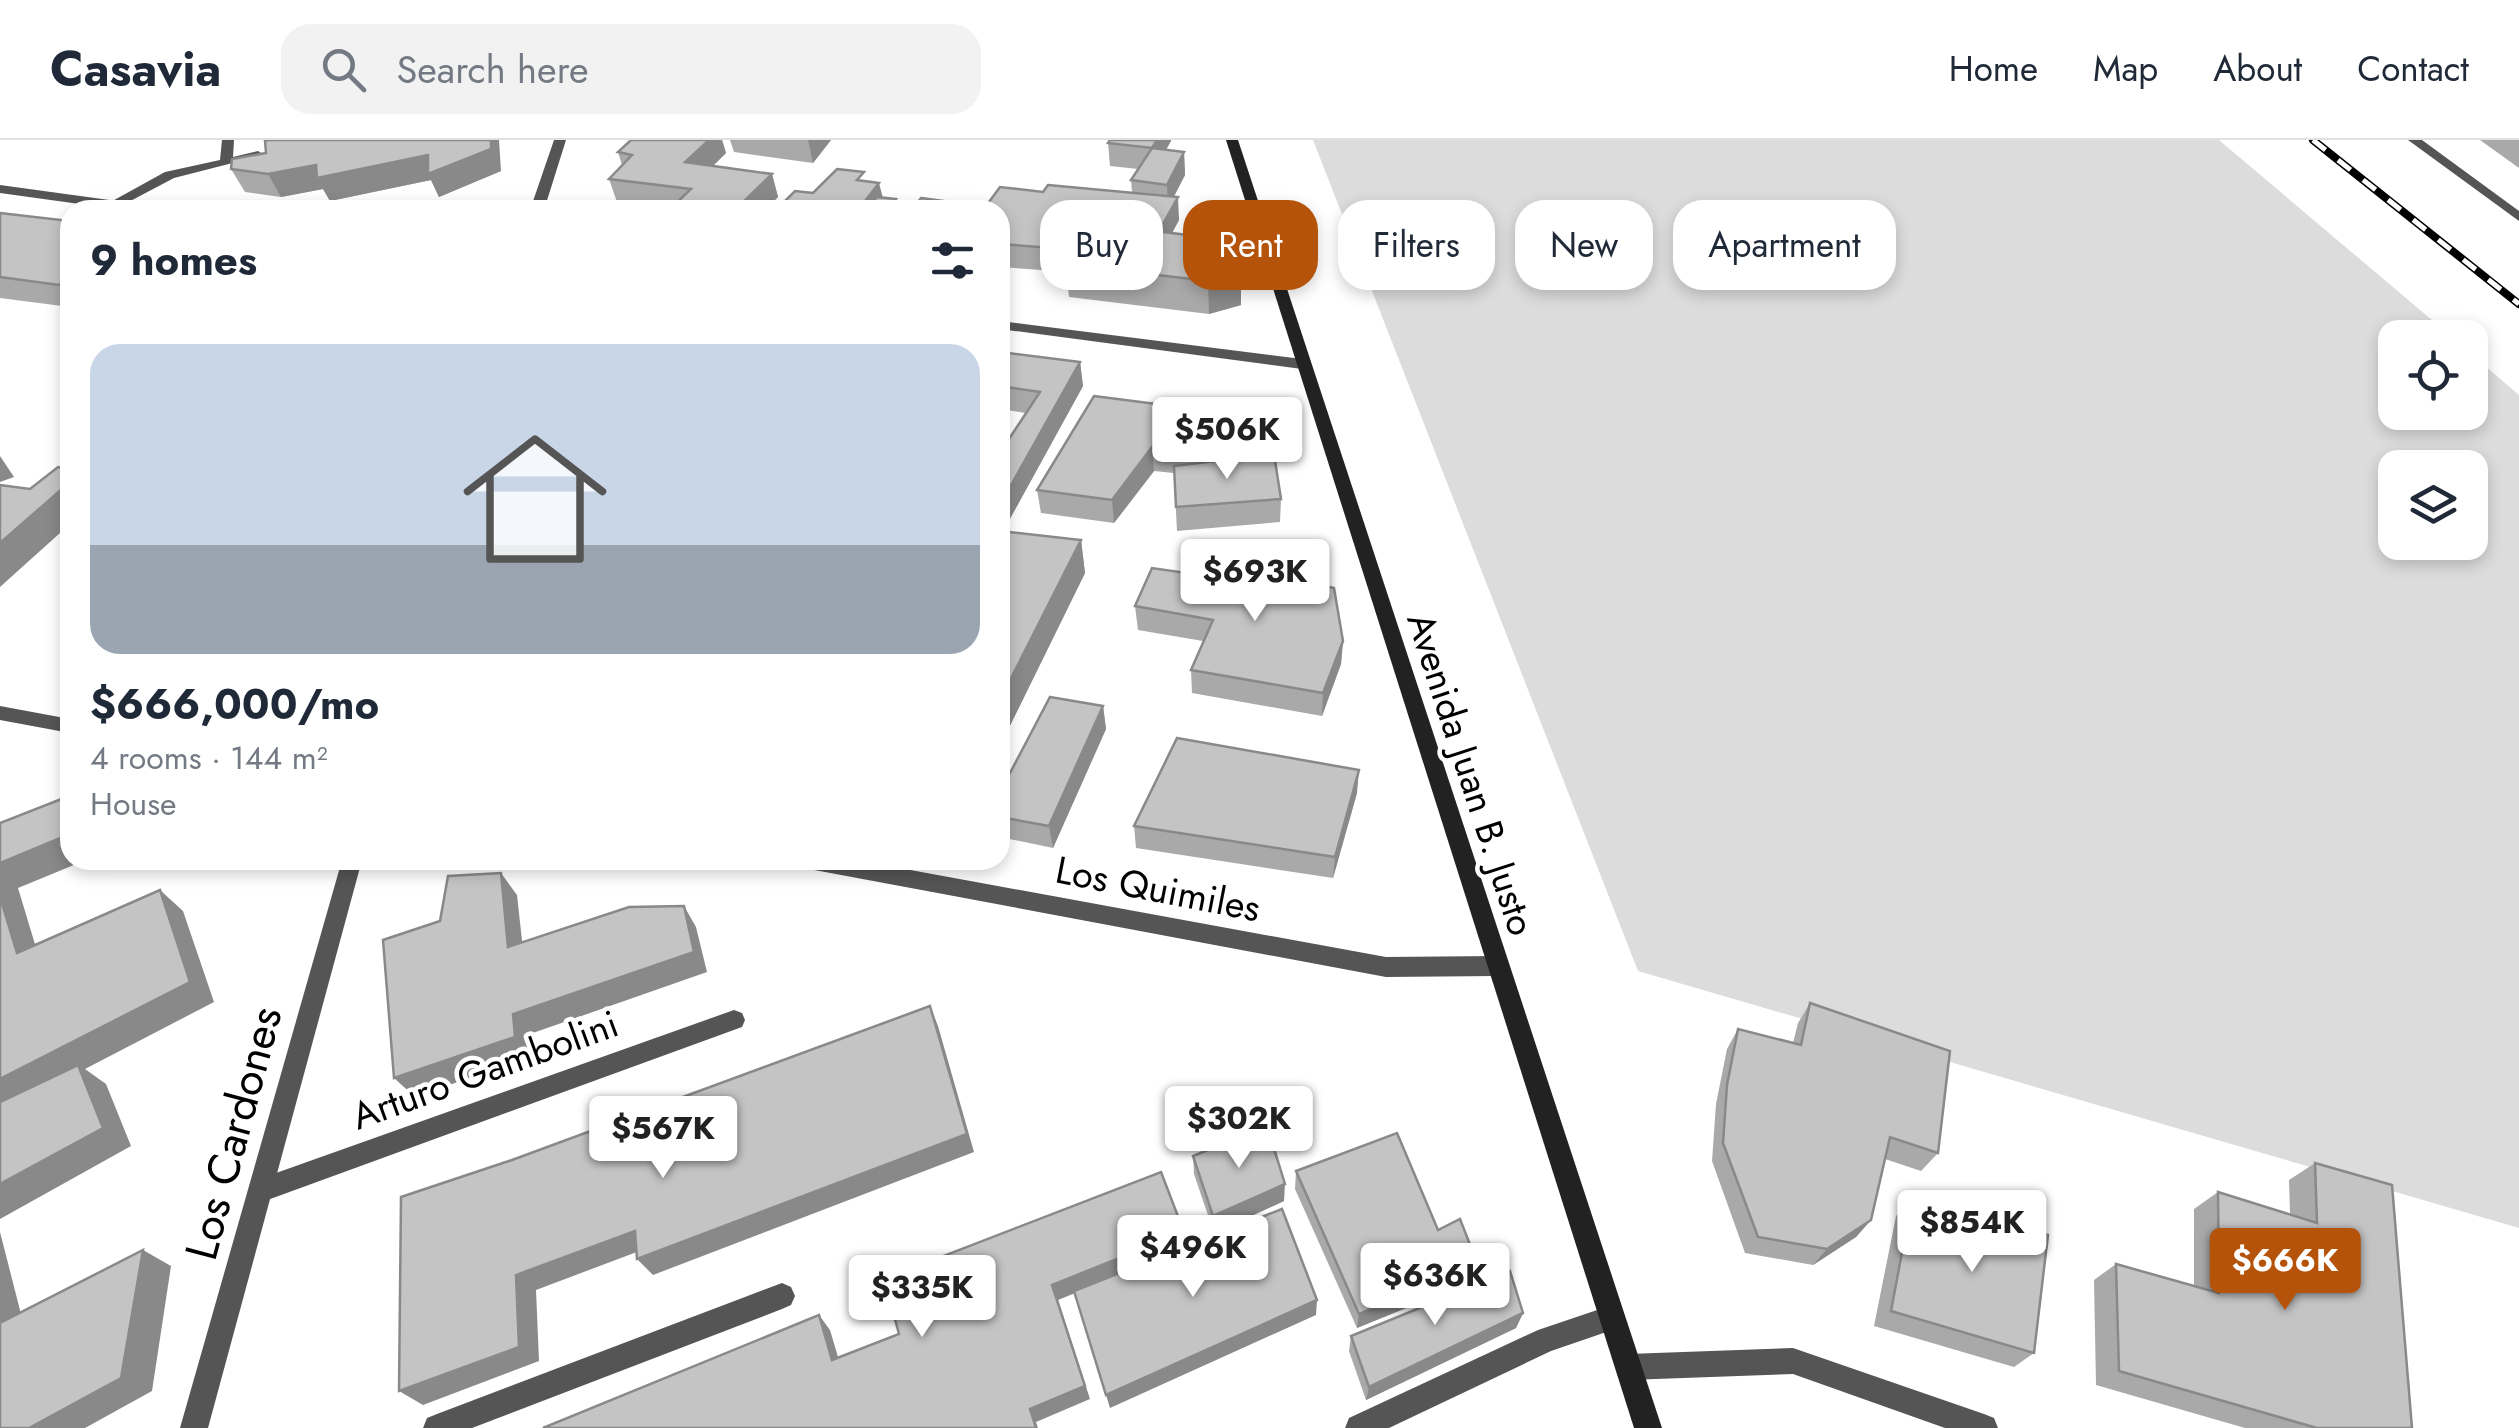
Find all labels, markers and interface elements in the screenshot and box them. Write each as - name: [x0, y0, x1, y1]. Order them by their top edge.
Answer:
- search box: [281, 24, 981, 114]
- text: Casavia: [50, 35, 221, 104]
- icon: search: [316, 42, 371, 97]
- text: Search here: [396, 42, 589, 97]
- text: Home: [1949, 44, 2038, 94]
- text: Map: [2093, 44, 2158, 94]
- text: About: [2213, 44, 2302, 94]
- text: Contact: [2357, 44, 2469, 94]
- chip: Buy: [1040, 200, 1163, 290]
- chip: Rent: [1183, 200, 1318, 290]
- chip: Filters: [1338, 200, 1495, 290]
- chip: New: [1515, 200, 1653, 290]
- chip: Apartment: [1673, 200, 1896, 290]
- text: 9 homes: [90, 230, 257, 291]
- icon: filters: [925, 233, 980, 288]
- map controls: [2378, 320, 2488, 560]
- button: locate: [2378, 320, 2488, 430]
- pin: $506K: [1157, 397, 1297, 482]
- text: $506K: [1174, 406, 1280, 452]
- icon: home: [445, 409, 625, 589]
- button: layers: [2378, 450, 2488, 560]
- pin: $693K: [1185, 539, 1325, 624]
- text: $693K: [1203, 548, 1307, 594]
- street label: Avenida Juan B. Justo: [1393, 605, 1550, 942]
- text: $666,000/mo: [90, 674, 379, 735]
- text: 4 rooms · 144 m²: [90, 735, 328, 781]
- text: House: [90, 781, 177, 827]
- street label: Los Quimiles: [1051, 842, 1265, 935]
- street label: Arturo Gambolini: [344, 996, 626, 1143]
- street label: Los Cardones: [169, 999, 298, 1267]
- pin: $302K: [1169, 1086, 1309, 1171]
- text: $302K: [1187, 1095, 1291, 1141]
- pin: $567K: [593, 1096, 733, 1181]
- text: $567K: [611, 1105, 715, 1151]
- pin: $854K: [1902, 1190, 2042, 1275]
- text: $854K: [1919, 1199, 2025, 1245]
- pin: $496K: [1123, 1215, 1263, 1300]
- text: $496K: [1139, 1224, 1247, 1270]
- pin: $666K: [2215, 1228, 2355, 1313]
- text: $666K: [2232, 1237, 2338, 1283]
- pin: $636K: [1365, 1243, 1505, 1328]
- text: $636K: [1383, 1252, 1487, 1298]
- pin: $335K: [852, 1255, 992, 1340]
- text: $335K: [871, 1264, 973, 1310]

